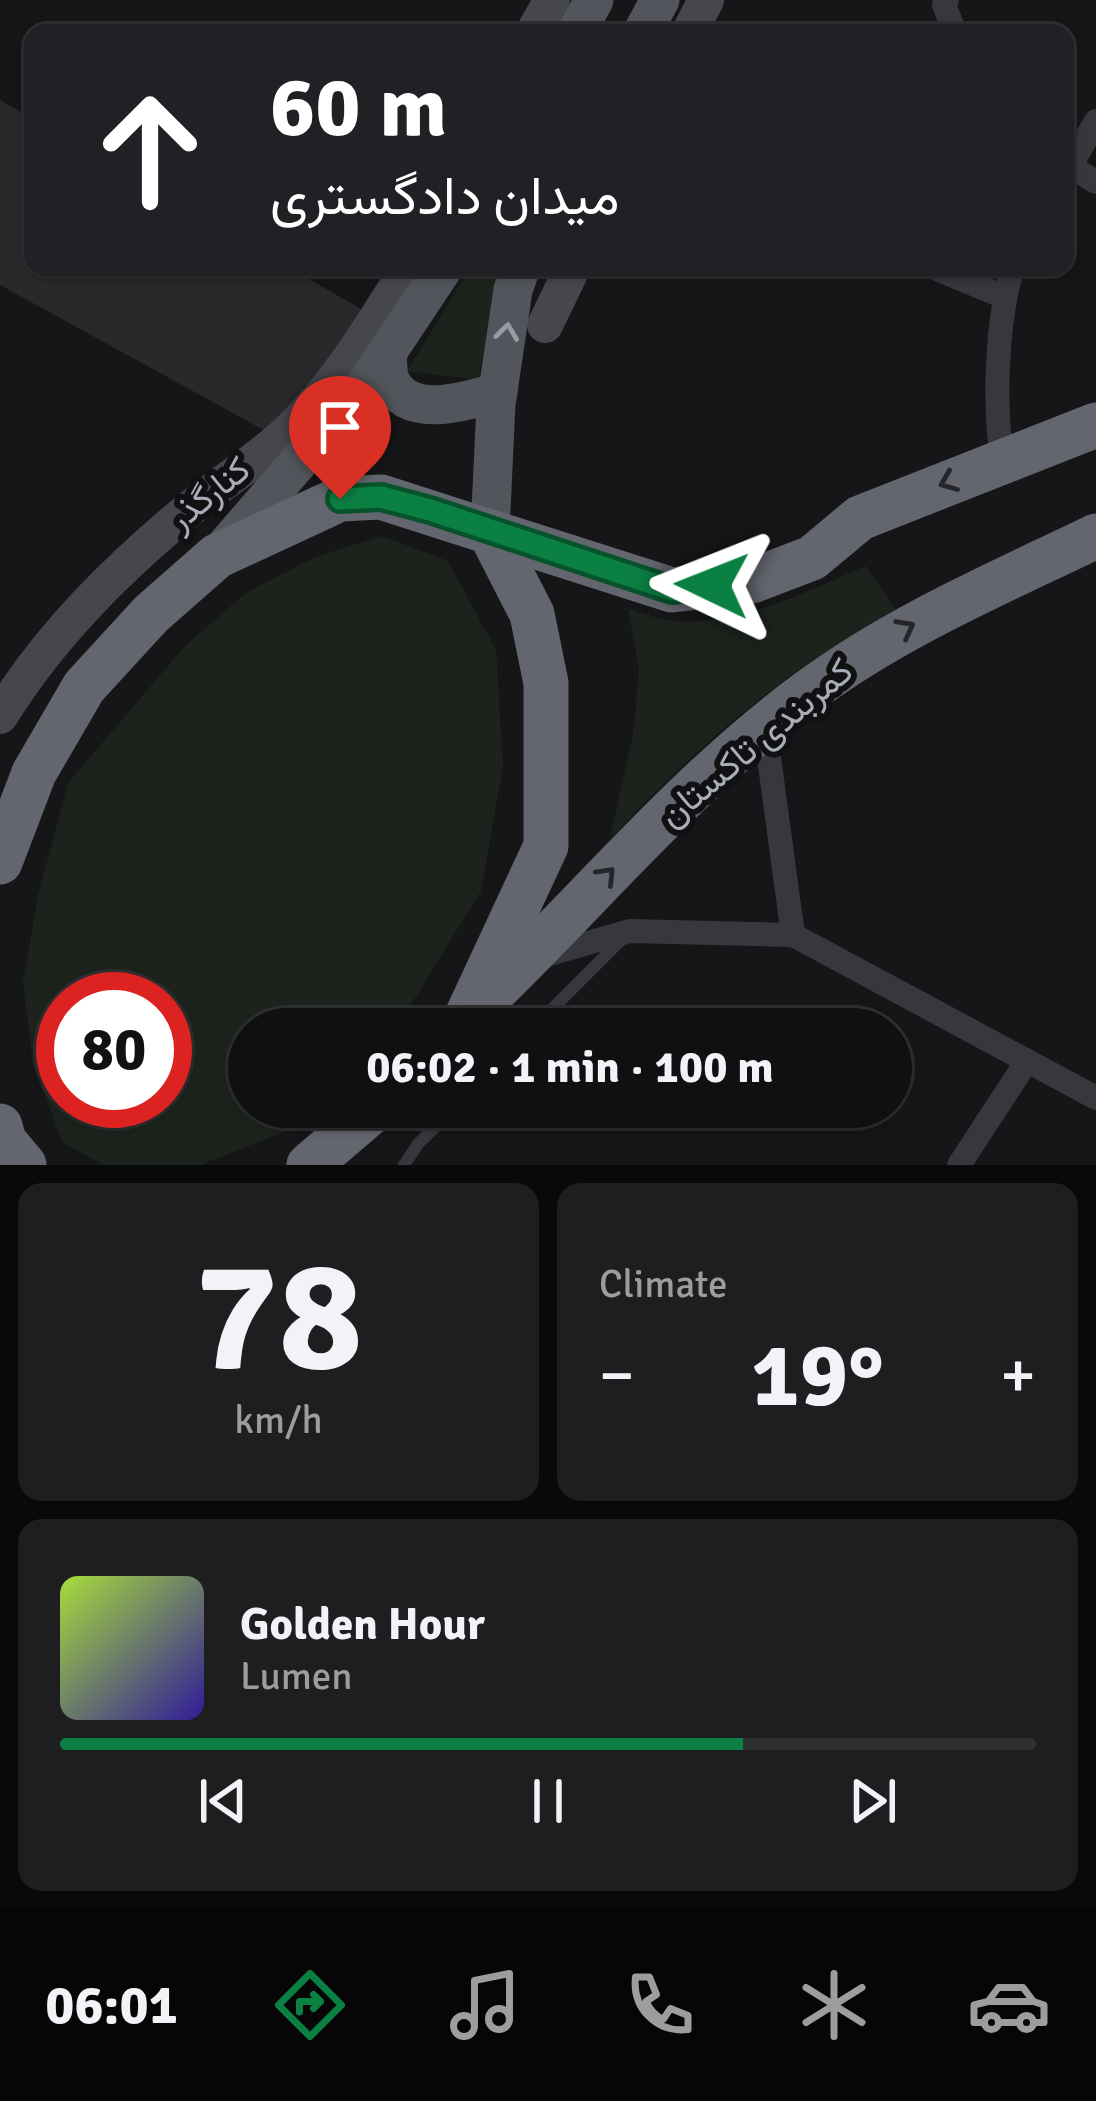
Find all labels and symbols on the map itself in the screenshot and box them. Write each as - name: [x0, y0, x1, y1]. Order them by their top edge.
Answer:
- one-way arrow: [493, 322, 519, 341]
- pin: [289, 376, 391, 499]
- street label: کنارگذر: [158, 447, 260, 542]
- one-way arrow: [938, 468, 959, 492]
- position arrow: [649, 522, 775, 648]
- one-way arrow: [894, 619, 916, 642]
- street label: کمربندی تاکستان: [650, 649, 862, 837]
- one-way arrow: [592, 867, 614, 889]
- speed limit sign: 80: [36, 972, 192, 1128]

